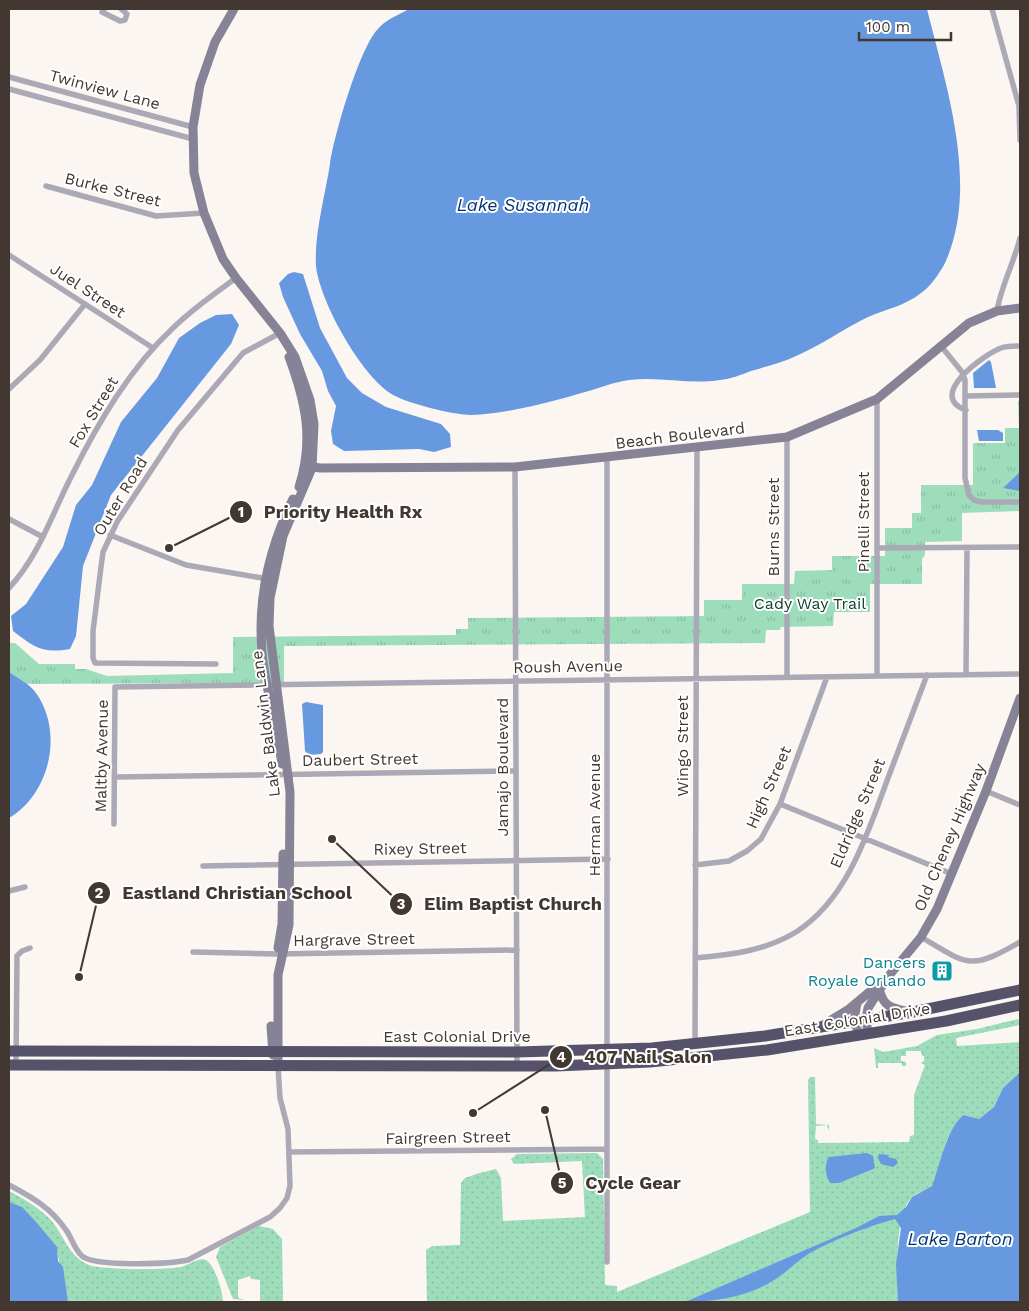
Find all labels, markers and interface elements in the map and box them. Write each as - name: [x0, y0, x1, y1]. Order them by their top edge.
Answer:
- scale bar: [859, 10, 952, 42]
- text: 100 m: [866, 18, 910, 36]
- street label: Twinview Lane: [47, 66, 162, 113]
- street label: Burke Street: [63, 168, 163, 211]
- water label: Lake Susannah: [457, 194, 589, 215]
- street label: Juel Street: [47, 259, 129, 322]
- street label: Fox Street: [65, 373, 122, 451]
- street label: Beach Boulevard: [614, 418, 746, 453]
- street label: Outer Road: [90, 453, 151, 539]
- street label: Pinelli Street: [854, 471, 873, 572]
- street label: Burns Street: [764, 477, 783, 576]
- callout: Priority Health Rx: [229, 496, 433, 529]
- text: Priority Health Rx: [264, 501, 423, 522]
- text: 1: [238, 503, 244, 521]
- park label: Cady Way Trail: [754, 594, 866, 613]
- street label: Lake Baldwin Lane: [247, 650, 284, 798]
- street label: Roush Avenue: [513, 656, 623, 677]
- street label: Wingo Street: [673, 695, 692, 797]
- street label: Jamajo Boulevard: [493, 698, 512, 836]
- street label: Maltby Avenue: [91, 699, 112, 813]
- street label: High Street: [742, 743, 795, 831]
- street label: Daubert Street: [302, 749, 419, 770]
- street label: Herman Avenue: [585, 754, 604, 877]
- street label: Eldridge Street: [826, 755, 889, 871]
- street label: Old Cheney Highway: [910, 760, 990, 914]
- street label: Rixey Street: [373, 838, 467, 859]
- callout: Eastland Christian School: [87, 876, 361, 909]
- text: Eastland Christian School: [122, 882, 352, 903]
- text: 2: [95, 884, 104, 902]
- callout: Elim Baptist Church: [389, 887, 611, 920]
- text: Elim Baptist Church: [424, 893, 602, 914]
- text: 3: [397, 895, 406, 913]
- street label: Hargrave Street: [293, 929, 415, 950]
- place label: Dancers Royale Orlando: [808, 953, 926, 990]
- building icon: Dancers Royale Orlando: [930, 959, 954, 983]
- street label: East Colonial Drive: [783, 999, 932, 1040]
- street label: East Colonial Drive: [383, 1027, 531, 1046]
- callout: 407 Nail Salon: [548, 1041, 722, 1074]
- text: 407 Nail Salon: [584, 1046, 712, 1067]
- text: 4: [556, 1048, 566, 1066]
- street label: Fairgreen Street: [385, 1127, 511, 1148]
- callout: Cycle Gear: [550, 1166, 690, 1199]
- text: Cycle Gear: [585, 1172, 681, 1193]
- text: 5: [558, 1174, 567, 1192]
- water label: Lake Barton: [908, 1228, 1012, 1249]

